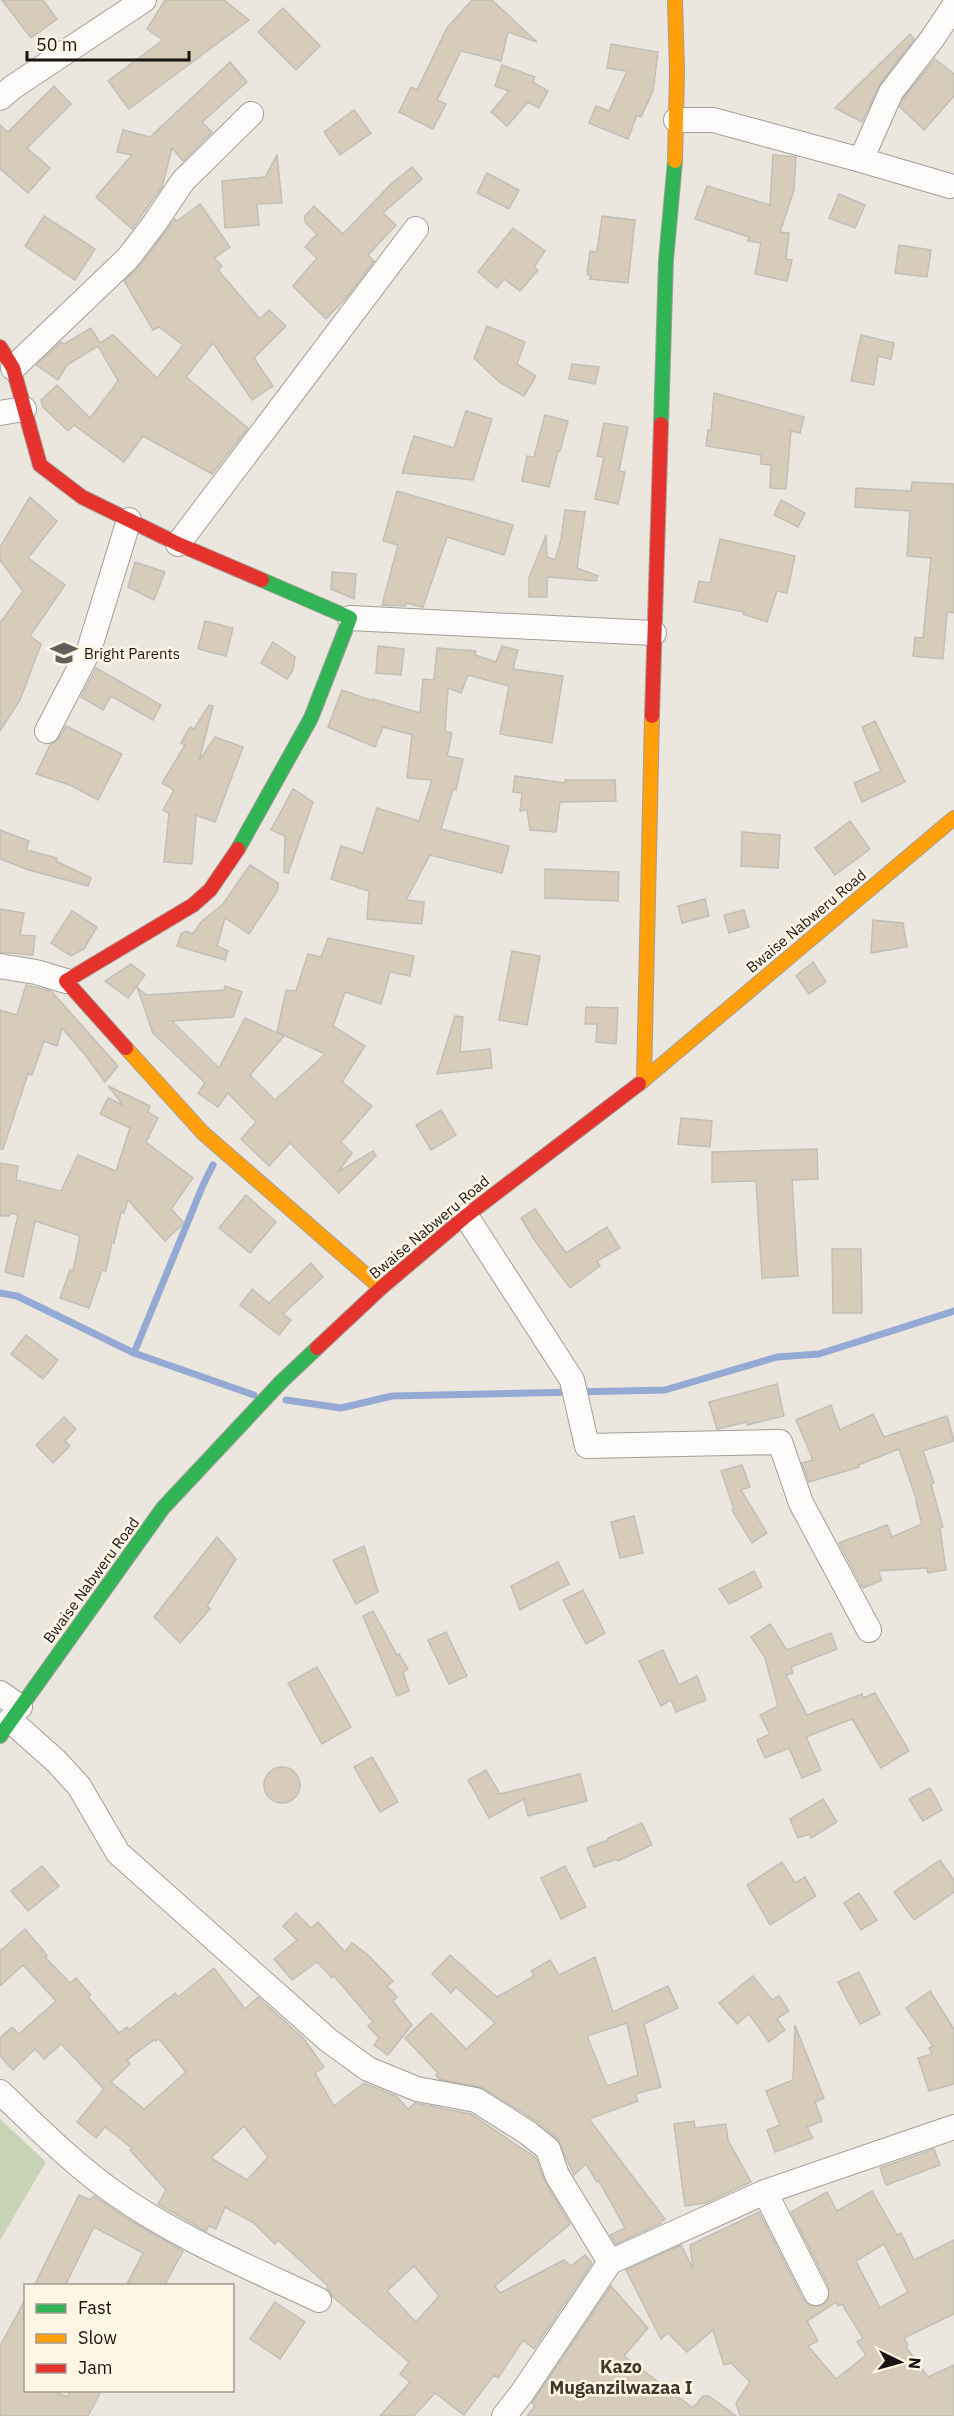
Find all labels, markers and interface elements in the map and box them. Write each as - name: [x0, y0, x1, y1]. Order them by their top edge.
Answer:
- scale bar: [27, 24, 189, 62]
- text: 50 m: [36, 33, 78, 56]
- school or university icon: Bright Parents: [49, 638, 79, 668]
- place label: Bright Parents: [84, 644, 180, 663]
- street label: Bwaise Nabweru Road: [742, 865, 870, 977]
- street label: Bwaise Nabweru Road: [365, 1171, 493, 1283]
- street label: Bwaise Nabweru Road: [39, 1513, 143, 1647]
- legend: [24, 2284, 234, 2392]
- text: Fast: [78, 2296, 112, 2319]
- text: Slow: [78, 2326, 117, 2349]
- north arrow: [870, 2332, 930, 2392]
- district label: Kazo Muganzilwazaa I: [549, 2355, 693, 2399]
- text: Jam: [78, 2356, 113, 2379]
- text: N: [904, 2357, 925, 2370]

